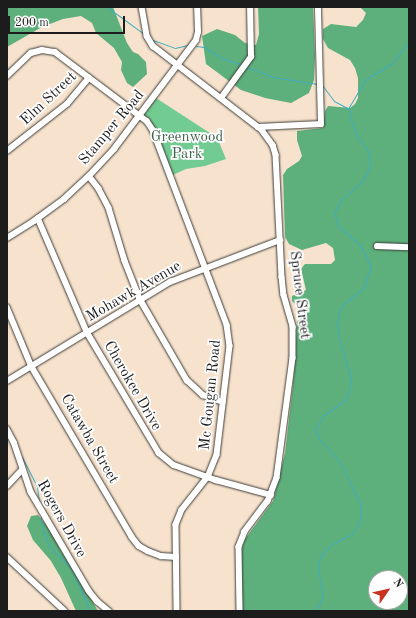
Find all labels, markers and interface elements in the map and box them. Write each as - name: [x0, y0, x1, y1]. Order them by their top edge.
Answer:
- scale bar: [10, 8, 127, 34]
- text: 200 m: [15, 17, 49, 29]
- street label: Elm Street: [17, 68, 81, 130]
- street label: Stamper Road: [75, 87, 149, 169]
- park label: Greenwood Park: [151, 128, 223, 163]
- street label: Spruce Street: [285, 250, 313, 340]
- street label: Mohawk Avenue: [83, 258, 185, 326]
- street label: Cherokee Drive: [99, 338, 165, 434]
- street label: Mc Gougan Road: [196, 339, 226, 451]
- street label: Catawba Street: [56, 391, 122, 487]
- street label: Rogers Drive: [32, 477, 90, 561]
- north arrow: [368, 570, 408, 610]
- text: N: [391, 577, 404, 590]

